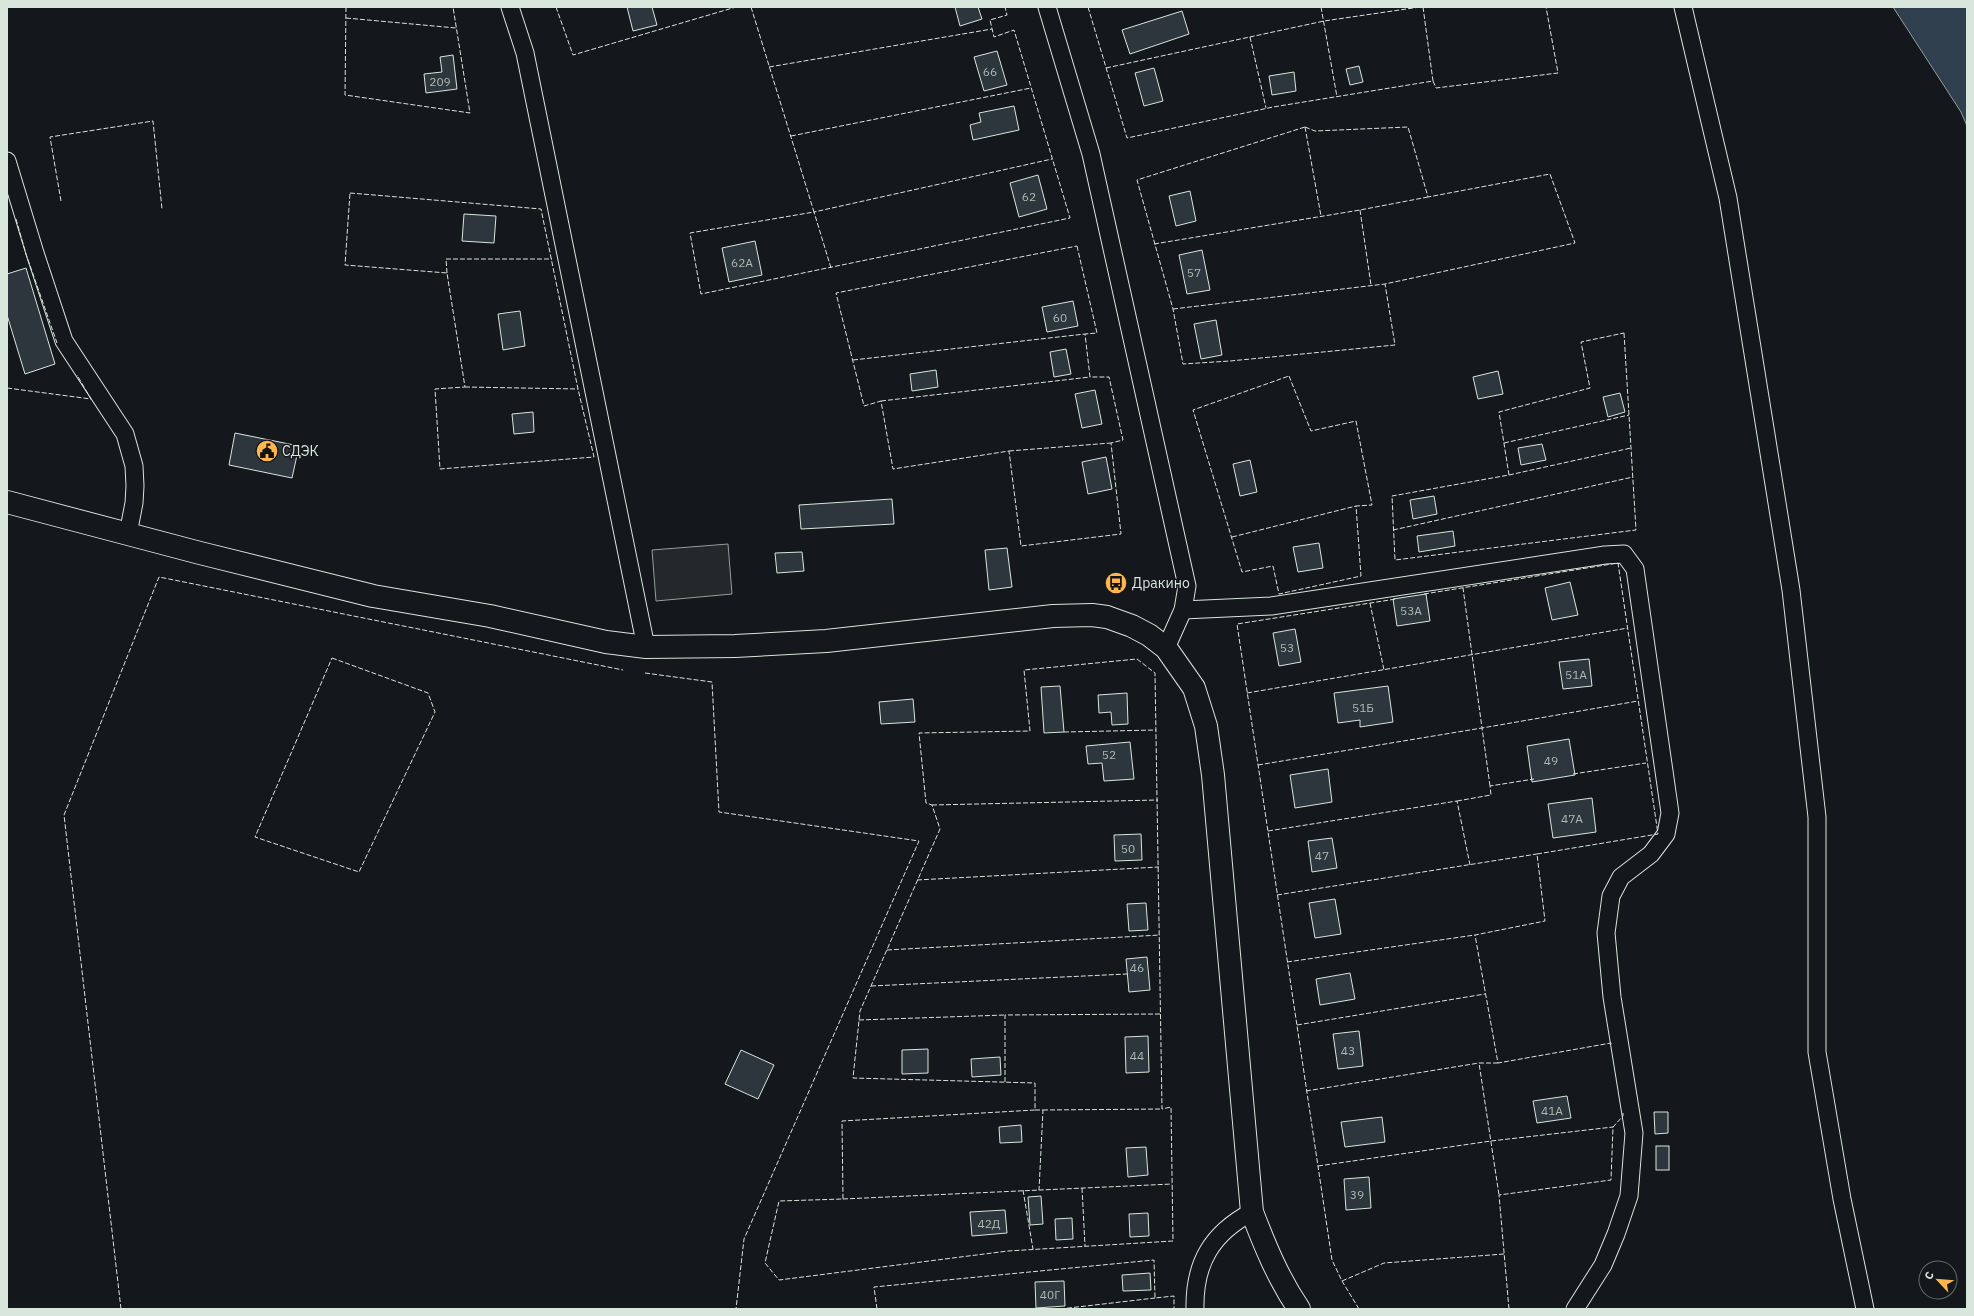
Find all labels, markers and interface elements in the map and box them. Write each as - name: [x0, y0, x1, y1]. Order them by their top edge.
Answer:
- house number: 66: [983, 64, 997, 79]
- house number: 209: [429, 74, 451, 89]
- house number: 62: [1022, 189, 1036, 204]
- house number: 62А: [731, 255, 753, 270]
- house number: 57: [1187, 265, 1201, 280]
- house number: 60: [1053, 310, 1067, 325]
- public building icon: СДЭК: [254, 438, 280, 464]
- place label: СДЭК: [282, 442, 319, 460]
- bus stop icon: Дракино: [1103, 570, 1129, 596]
- place label: Дракино: [1132, 574, 1190, 592]
- house number: 53А: [1400, 603, 1422, 618]
- house number: 53: [1280, 640, 1294, 655]
- house number: 51А: [1565, 667, 1587, 682]
- house number: 51Б: [1352, 700, 1374, 715]
- house number: 52: [1102, 747, 1116, 762]
- house number: 49: [1544, 753, 1558, 768]
- house number: 47А: [1561, 811, 1583, 826]
- house number: 50: [1121, 841, 1135, 856]
- house number: 47: [1315, 848, 1329, 863]
- house number: 46: [1130, 960, 1144, 975]
- house number: 43: [1341, 1043, 1355, 1058]
- house number: 44: [1130, 1048, 1144, 1063]
- house number: 41А: [1541, 1103, 1563, 1118]
- house number: 39: [1350, 1187, 1364, 1202]
- house number: 42Д: [977, 1216, 1001, 1231]
- north arrow: [1918, 1260, 1958, 1300]
- text: С: [1921, 1269, 1937, 1282]
- house number: 40Г: [1040, 1287, 1060, 1302]

